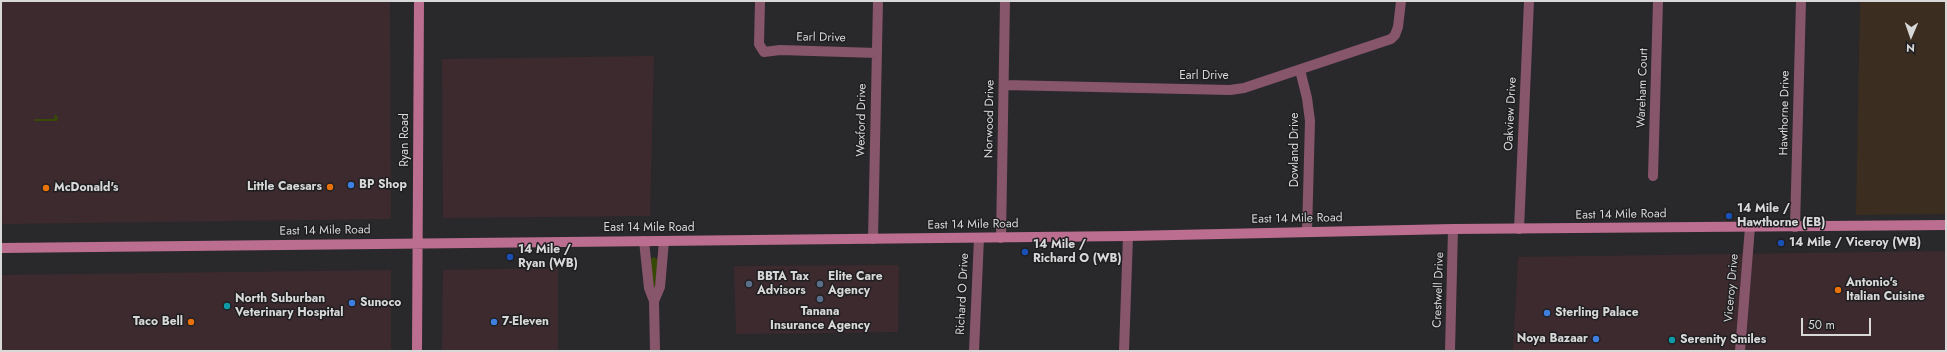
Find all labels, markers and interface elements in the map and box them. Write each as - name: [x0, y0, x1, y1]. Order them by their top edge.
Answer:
- north arrow: [1891, 16, 1931, 56]
- street label: Earl Drive: [796, 30, 846, 46]
- text: N: [1906, 40, 1915, 56]
- street label: Wareham Court: [1634, 48, 1652, 128]
- street label: Earl Drive: [1179, 69, 1229, 83]
- street label: Hawthorne Drive: [1777, 70, 1793, 156]
- street label: Oakview Drive: [1502, 77, 1520, 151]
- street label: Norwood Drive: [982, 80, 998, 158]
- street label: Wexford Drive: [854, 83, 870, 157]
- street label: Ryan Road: [398, 113, 412, 167]
- street label: Dowland Drive: [1288, 113, 1302, 187]
- place label: BP Shop: [359, 178, 407, 192]
- place label: Little Caesars: [247, 180, 322, 194]
- marker: BP Shop: [346, 180, 356, 190]
- place label: McDonald's: [54, 181, 118, 195]
- marker: Little Caesars: [325, 182, 335, 192]
- marker: McDonald's: [41, 183, 51, 193]
- place label: 14 Mile / Hawthorne (EB): [1737, 202, 1825, 230]
- street label: East 14 Mile Road: [1575, 207, 1667, 223]
- street label: East 14 Mile Road: [1251, 211, 1343, 227]
- marker: 14 Mile / Hawthorne (EB): [1724, 211, 1734, 221]
- street label: East 14 Mile Road: [927, 217, 1019, 233]
- street label: East 14 Mile Road: [604, 221, 694, 235]
- street label: East 14 Mile Road: [279, 223, 371, 239]
- place label: 14 Mile / Viceroy (WB): [1789, 236, 1921, 250]
- place label: 14 Mile / Richard O (WB): [1033, 238, 1122, 266]
- marker: 14 Mile / Viceroy (WB): [1776, 238, 1786, 248]
- place label: 14 Mile / Ryan (WB): [518, 243, 578, 271]
- marker: 14 Mile / Richard O (WB): [1020, 247, 1030, 257]
- marker: 14 Mile / Ryan (WB): [505, 252, 515, 262]
- street label: Crestwell Drive: [1430, 252, 1448, 328]
- street label: Richard O Drive: [954, 253, 972, 335]
- street label: Viceroy Drive: [1722, 253, 1742, 323]
- place label: BBTA Tax Advisors: [757, 270, 809, 298]
- place label: Elite Care Agency: [828, 270, 883, 298]
- place label: Antonio's Italian Cuisine: [1846, 276, 1925, 304]
- marker: BBTA Tax Advisors: [744, 279, 754, 289]
- marker: Elite Care Agency: [815, 279, 825, 289]
- marker: Antonio's Italian Cuisine: [1833, 285, 1843, 295]
- place label: North Suburban Veterinary Hospital: [235, 292, 343, 320]
- marker: Tanana Insurance Agency: [815, 294, 825, 304]
- place label: Sunoco: [360, 296, 401, 310]
- marker: Sunoco: [347, 298, 357, 308]
- marker: North Suburban Veterinary Hospital: [222, 301, 232, 311]
- place label: Tanana Insurance Agency: [770, 305, 870, 333]
- place label: Sterling Palace: [1555, 306, 1639, 320]
- marker: Sterling Palace: [1542, 308, 1552, 318]
- scale bar: [1803, 310, 1873, 336]
- place label: Taco Bell: [133, 315, 183, 329]
- place label: 7-Eleven: [502, 315, 549, 329]
- text: 50 m: [1808, 316, 1835, 334]
- marker: Taco Bell: [186, 317, 196, 327]
- marker: 7-Eleven: [489, 317, 499, 327]
- place label: Noya Bazaar: [1517, 332, 1588, 346]
- place label: Serenity Smiles: [1680, 333, 1766, 347]
- marker: Noya Bazaar: [1591, 334, 1601, 344]
- marker: Serenity Smiles: [1667, 335, 1677, 345]

